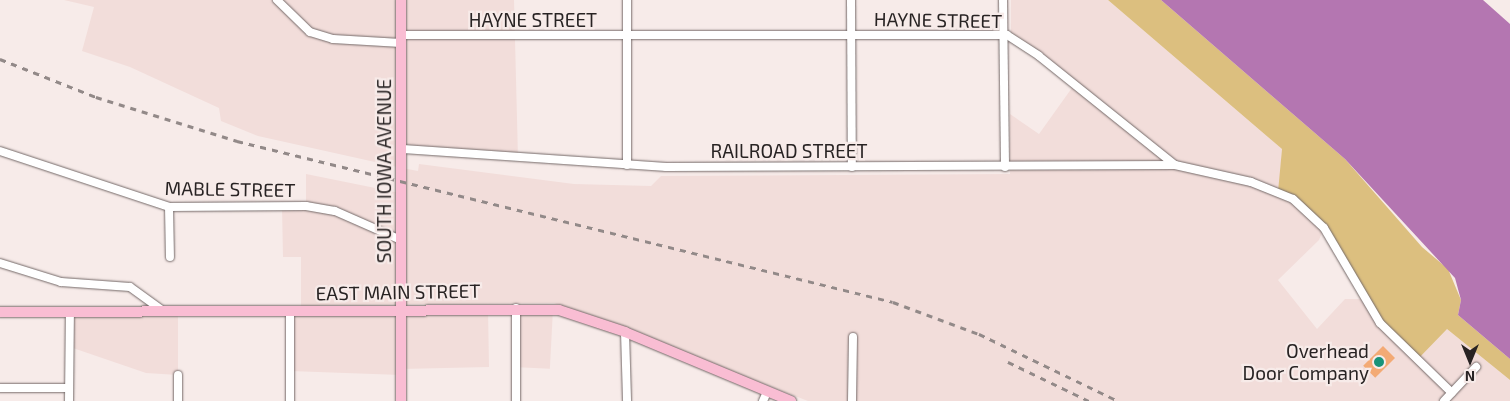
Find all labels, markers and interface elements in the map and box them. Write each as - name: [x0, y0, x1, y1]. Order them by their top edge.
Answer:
- street label: HAYNE STREET: [874, 7, 1002, 33]
- street label: HAYNE STREET: [469, 9, 597, 31]
- street label: SOUTH IOWA AVENUE: [373, 78, 395, 264]
- street label: RAILROAD STREET: [710, 140, 868, 162]
- street label: MABLE STREET: [164, 176, 296, 202]
- street label: EAST MAIN STREET: [315, 279, 481, 305]
- north arrow: [1445, 336, 1495, 386]
- place label: Overhead Door Company: [1242, 340, 1369, 384]
- marker: Overhead Door Company: [1373, 356, 1385, 368]
- text: N: [1465, 368, 1475, 385]

